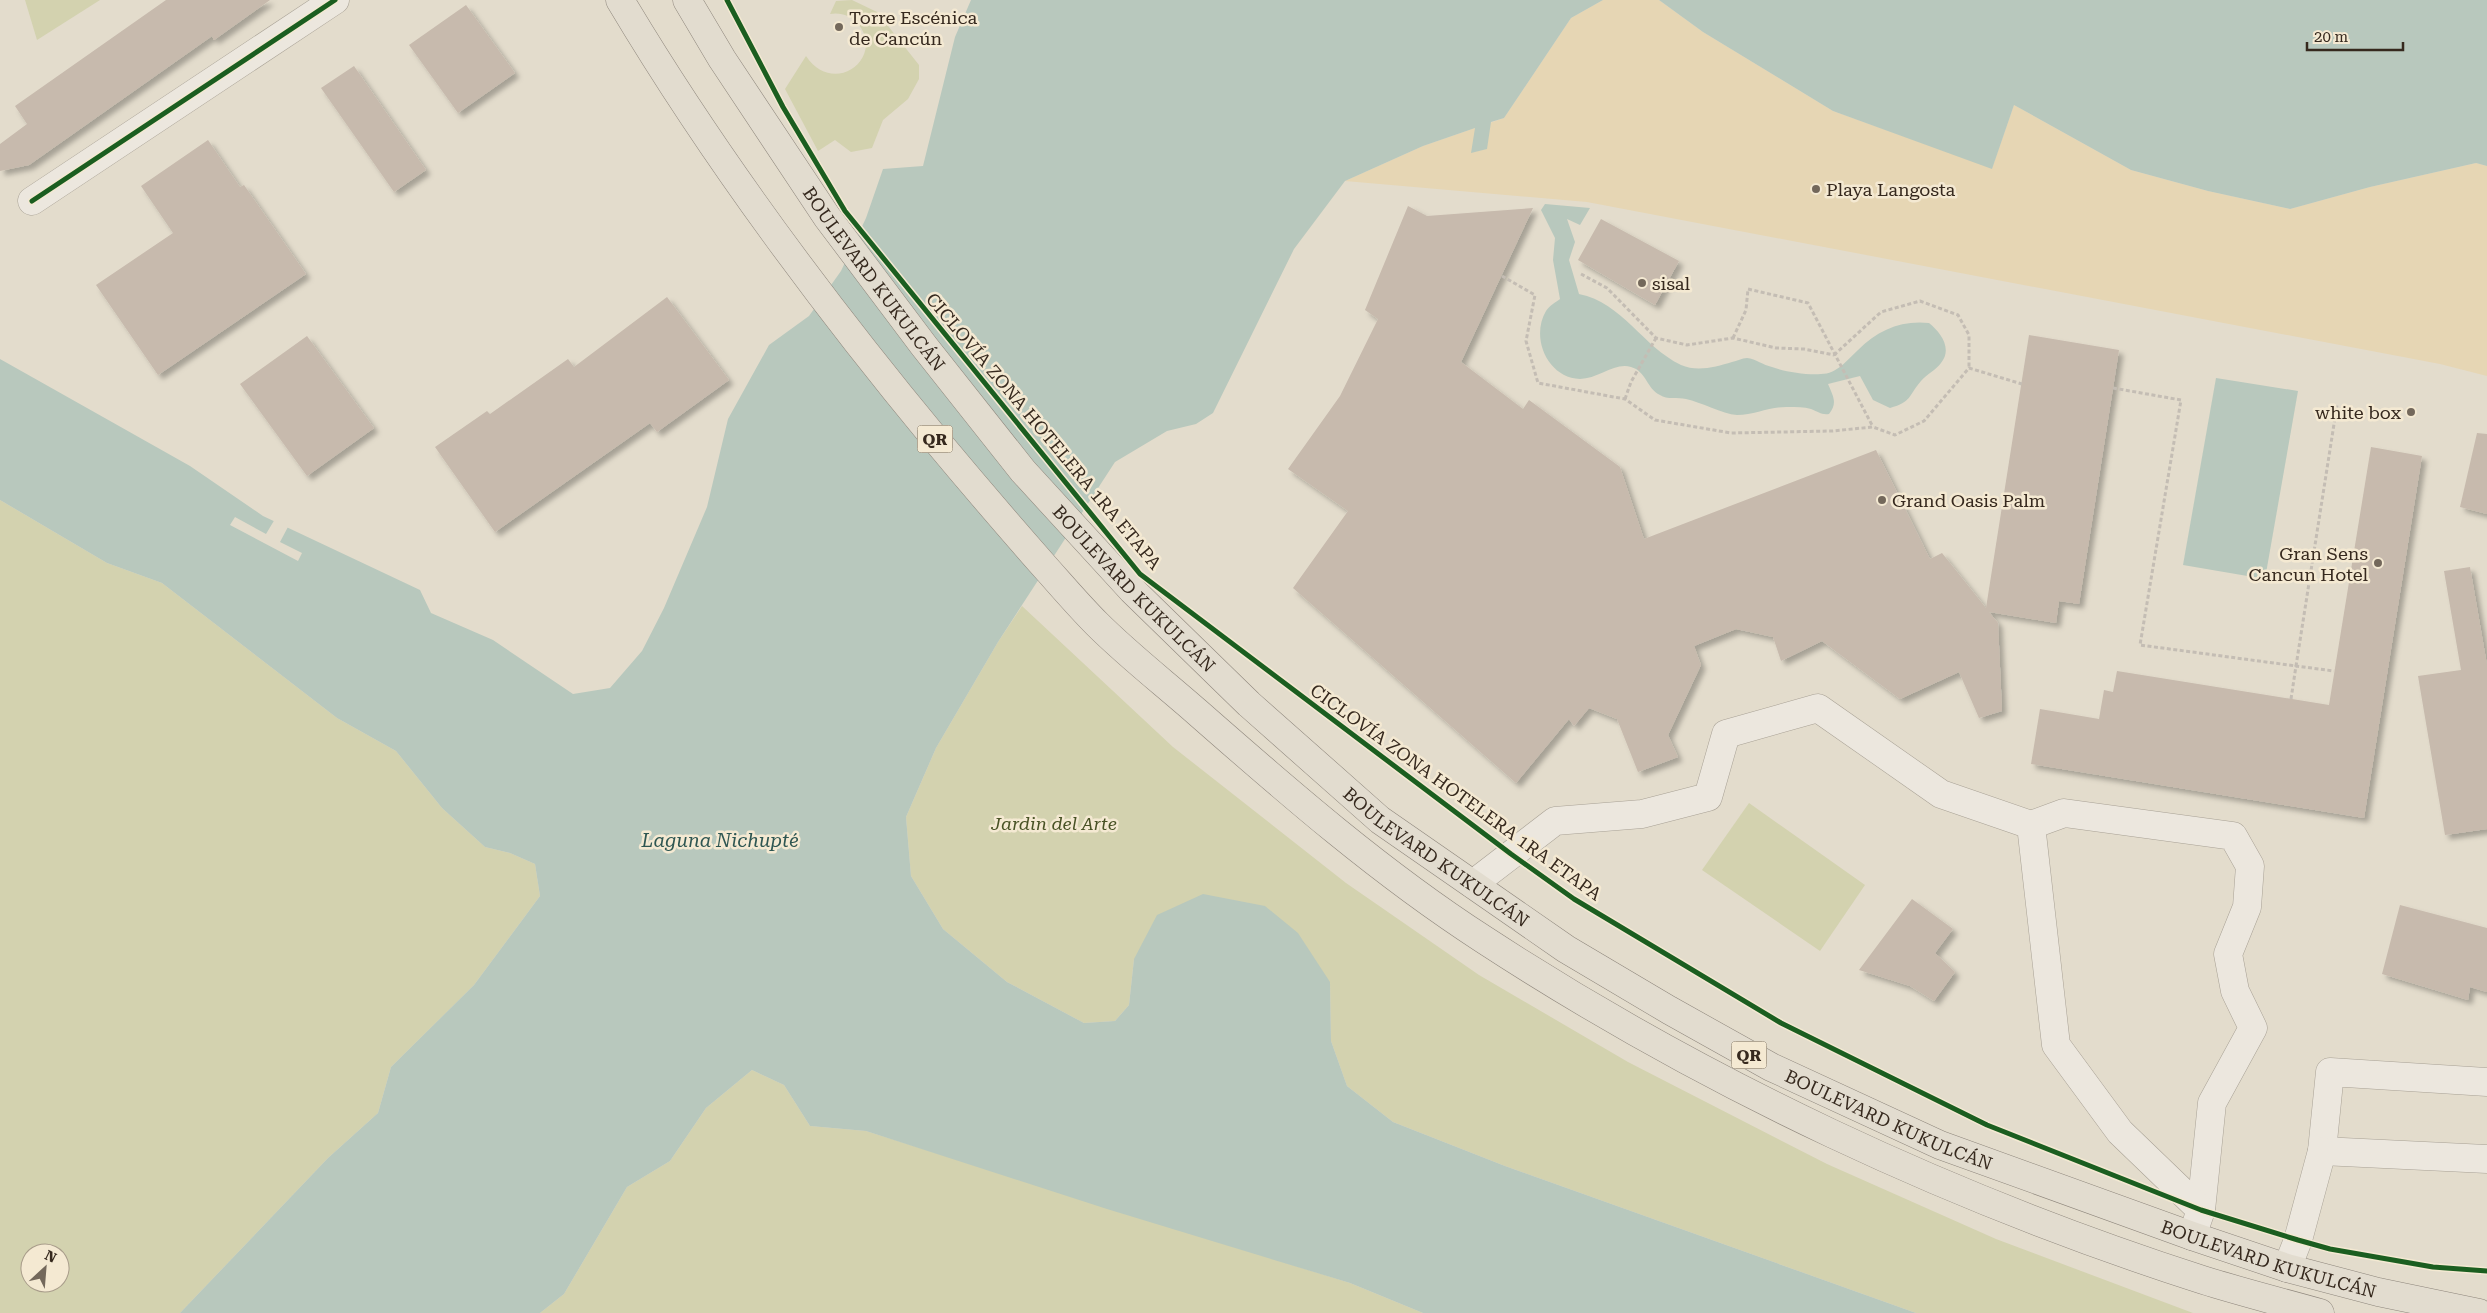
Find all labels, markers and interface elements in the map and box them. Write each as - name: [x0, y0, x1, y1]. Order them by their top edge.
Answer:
- place label: Torre Escénica de Cancún: [849, 7, 978, 49]
- scale bar: [2307, 20, 2403, 52]
- marker: Torre Escénica de Cancún: [833, 21, 845, 33]
- text: 20 m: [2314, 28, 2349, 46]
- place label: Playa Langosta: [1826, 179, 1956, 200]
- street label: BOULEVARD KUKULCÁN: [799, 182, 950, 375]
- marker: Playa Langosta: [1810, 183, 1822, 195]
- place label: sisal: [1652, 273, 1691, 294]
- marker: sisal: [1636, 277, 1648, 289]
- street label: CICLOVÍA ZONA HOTELERA 1RA ETAPA: [922, 288, 1166, 574]
- place label: white box: [2315, 402, 2402, 423]
- marker: white box: [2405, 406, 2417, 418]
- road number: QR: [918, 426, 952, 452]
- place label: Grand Oasis Palm: [1892, 490, 2045, 511]
- marker: Grand Oasis Palm: [1876, 494, 1888, 506]
- street label: BOULEVARD KUKULCÁN: [1049, 501, 1220, 676]
- place label: Gran Sens Cancun Hotel: [2249, 543, 2368, 585]
- marker: Gran Sens Cancun Hotel: [2372, 557, 2384, 569]
- street label: CICLOVÍA ZONA HOTELERA 1RA ETAPA: [1306, 679, 1606, 905]
- street label: BOULEVARD KUKULCÁN: [1339, 782, 1533, 931]
- park label: Jardin del Arte: [990, 813, 1117, 834]
- water label: Laguna Nichupté: [640, 829, 799, 852]
- road number: QR: [1732, 1042, 1766, 1068]
- street label: BOULEVARD KUKULCÁN: [1782, 1065, 1996, 1174]
- street label: BOULEVARD KUKULCÁN: [2158, 1215, 2379, 1302]
- north arrow: [20, 1243, 70, 1293]
- text: N: [42, 1247, 59, 1266]

